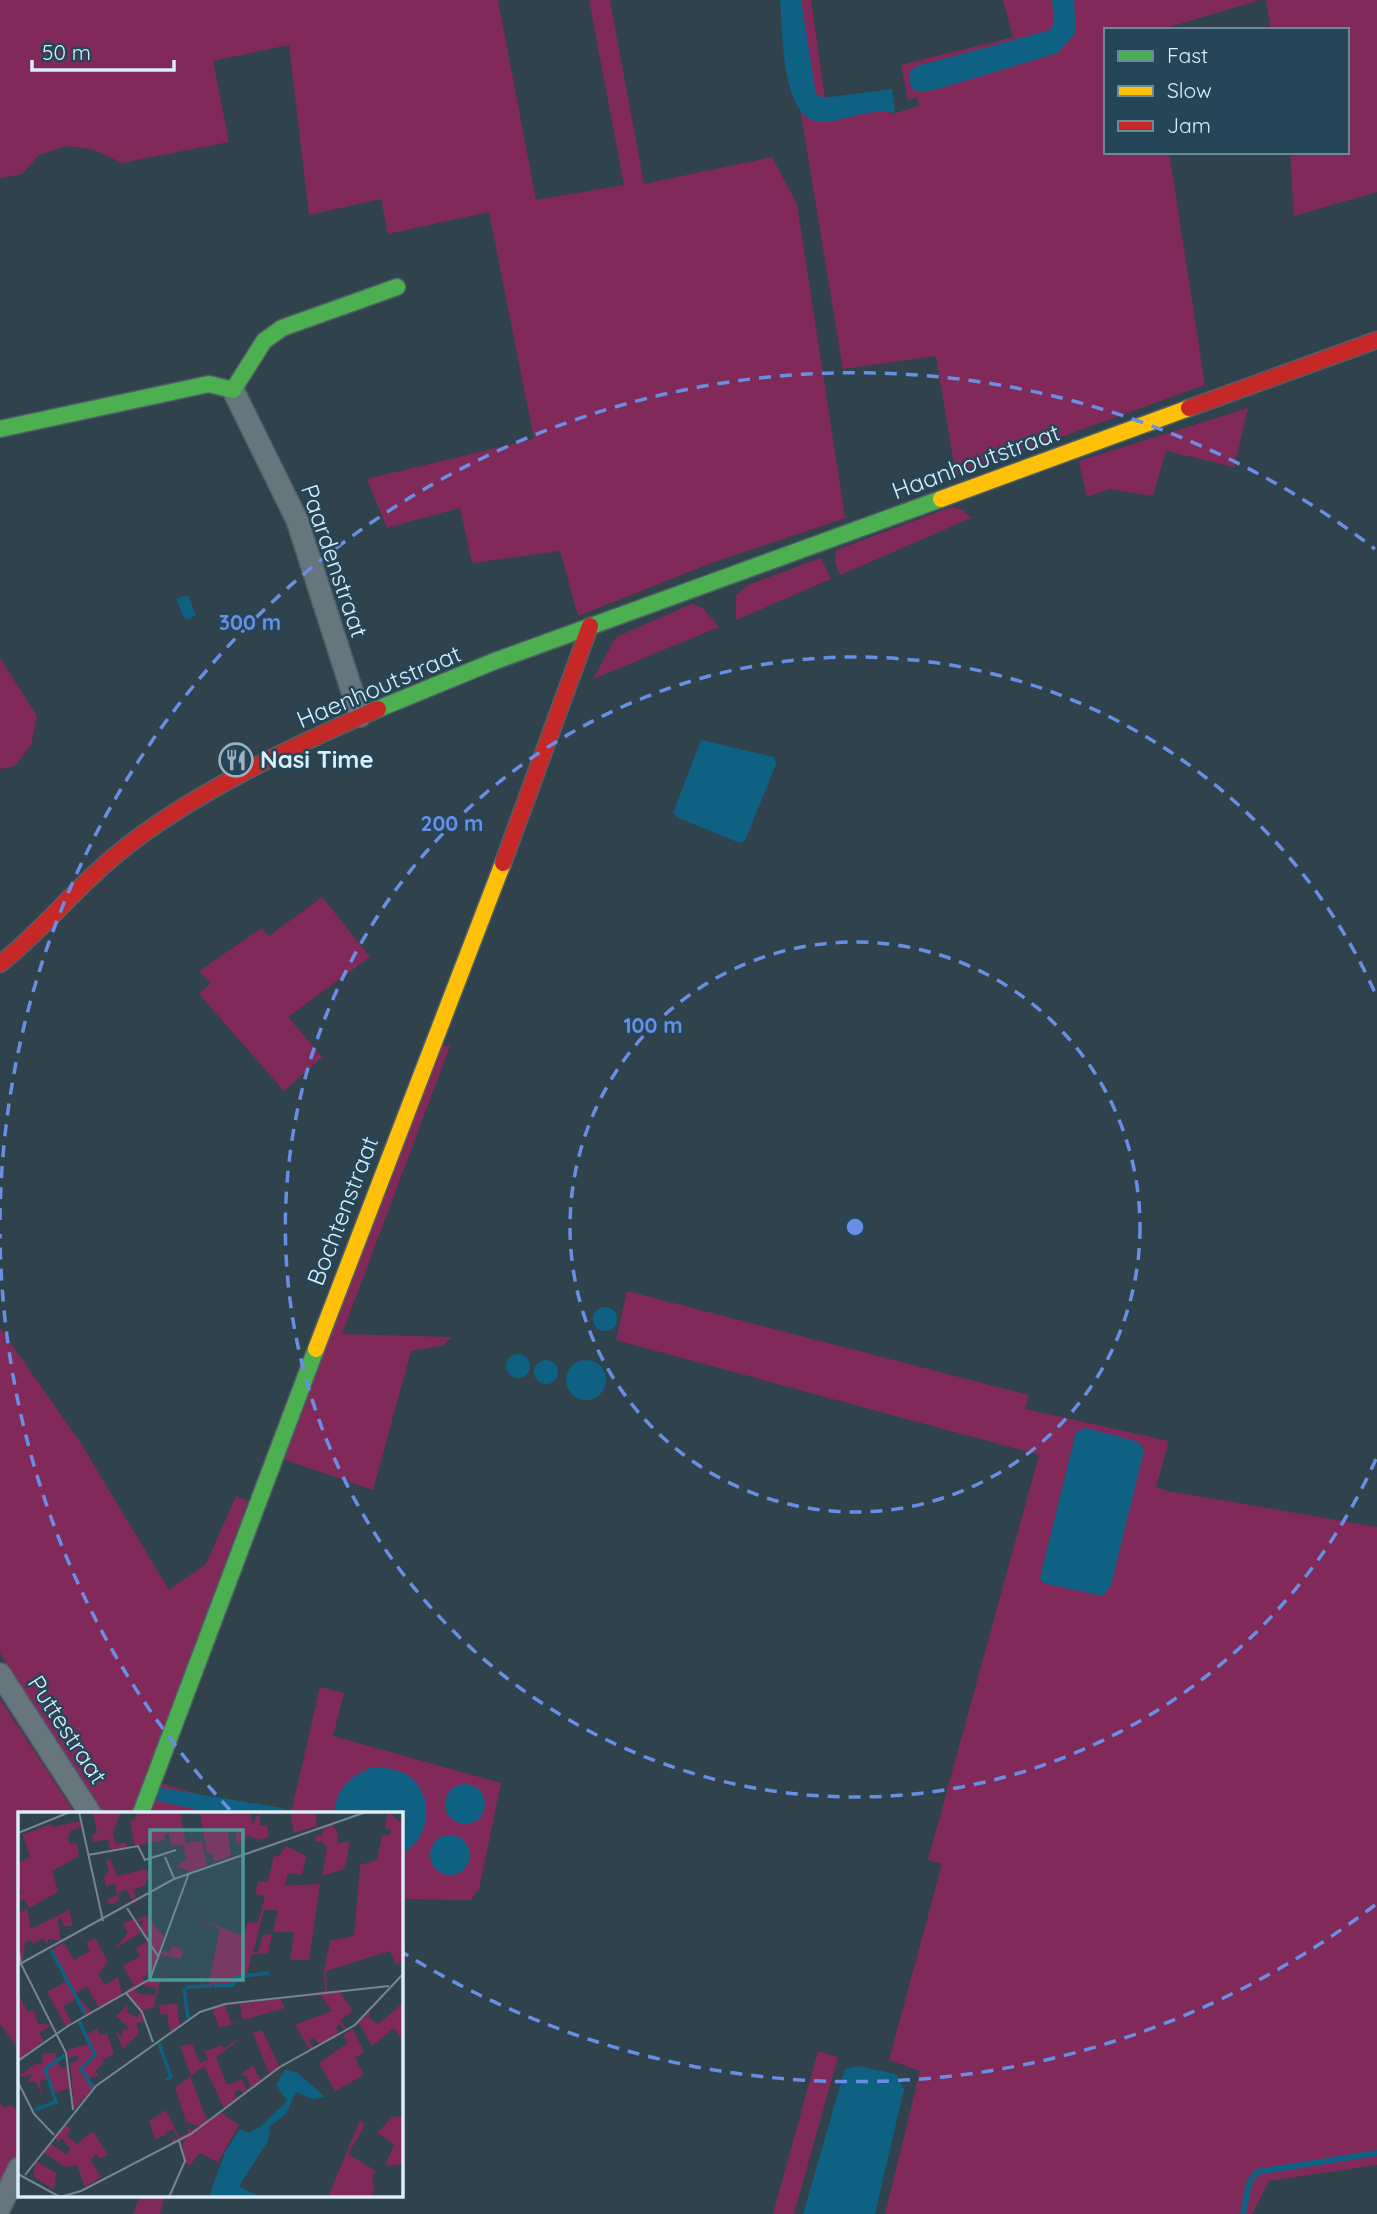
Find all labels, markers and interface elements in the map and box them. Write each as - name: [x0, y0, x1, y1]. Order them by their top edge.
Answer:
- scale bar: [32, 28, 173, 72]
- legend: [1104, 28, 1349, 154]
- text: 50 m: [42, 39, 91, 65]
- text: Fast: [1167, 42, 1208, 68]
- text: Slow: [1167, 77, 1212, 103]
- text: Jam: [1167, 112, 1211, 138]
- street label: Haanhoutstraat: [888, 417, 1064, 505]
- street label: Paardenstraat: [295, 480, 375, 641]
- text: 300 m: [219, 609, 281, 635]
- street label: Haenhoutstraat: [292, 638, 465, 734]
- restaurant icon: Nasi Time: [217, 741, 255, 779]
- place label: Nasi Time: [260, 744, 374, 774]
- text: 200 m: [421, 810, 483, 836]
- text: 100 m: [623, 1012, 683, 1038]
- street label: Bochtenstraat: [300, 1132, 384, 1290]
- centre of rings: [843, 1215, 867, 1239]
- street label: Puttestraat: [22, 1670, 114, 1789]
- inset map: [18, 1812, 402, 2196]

